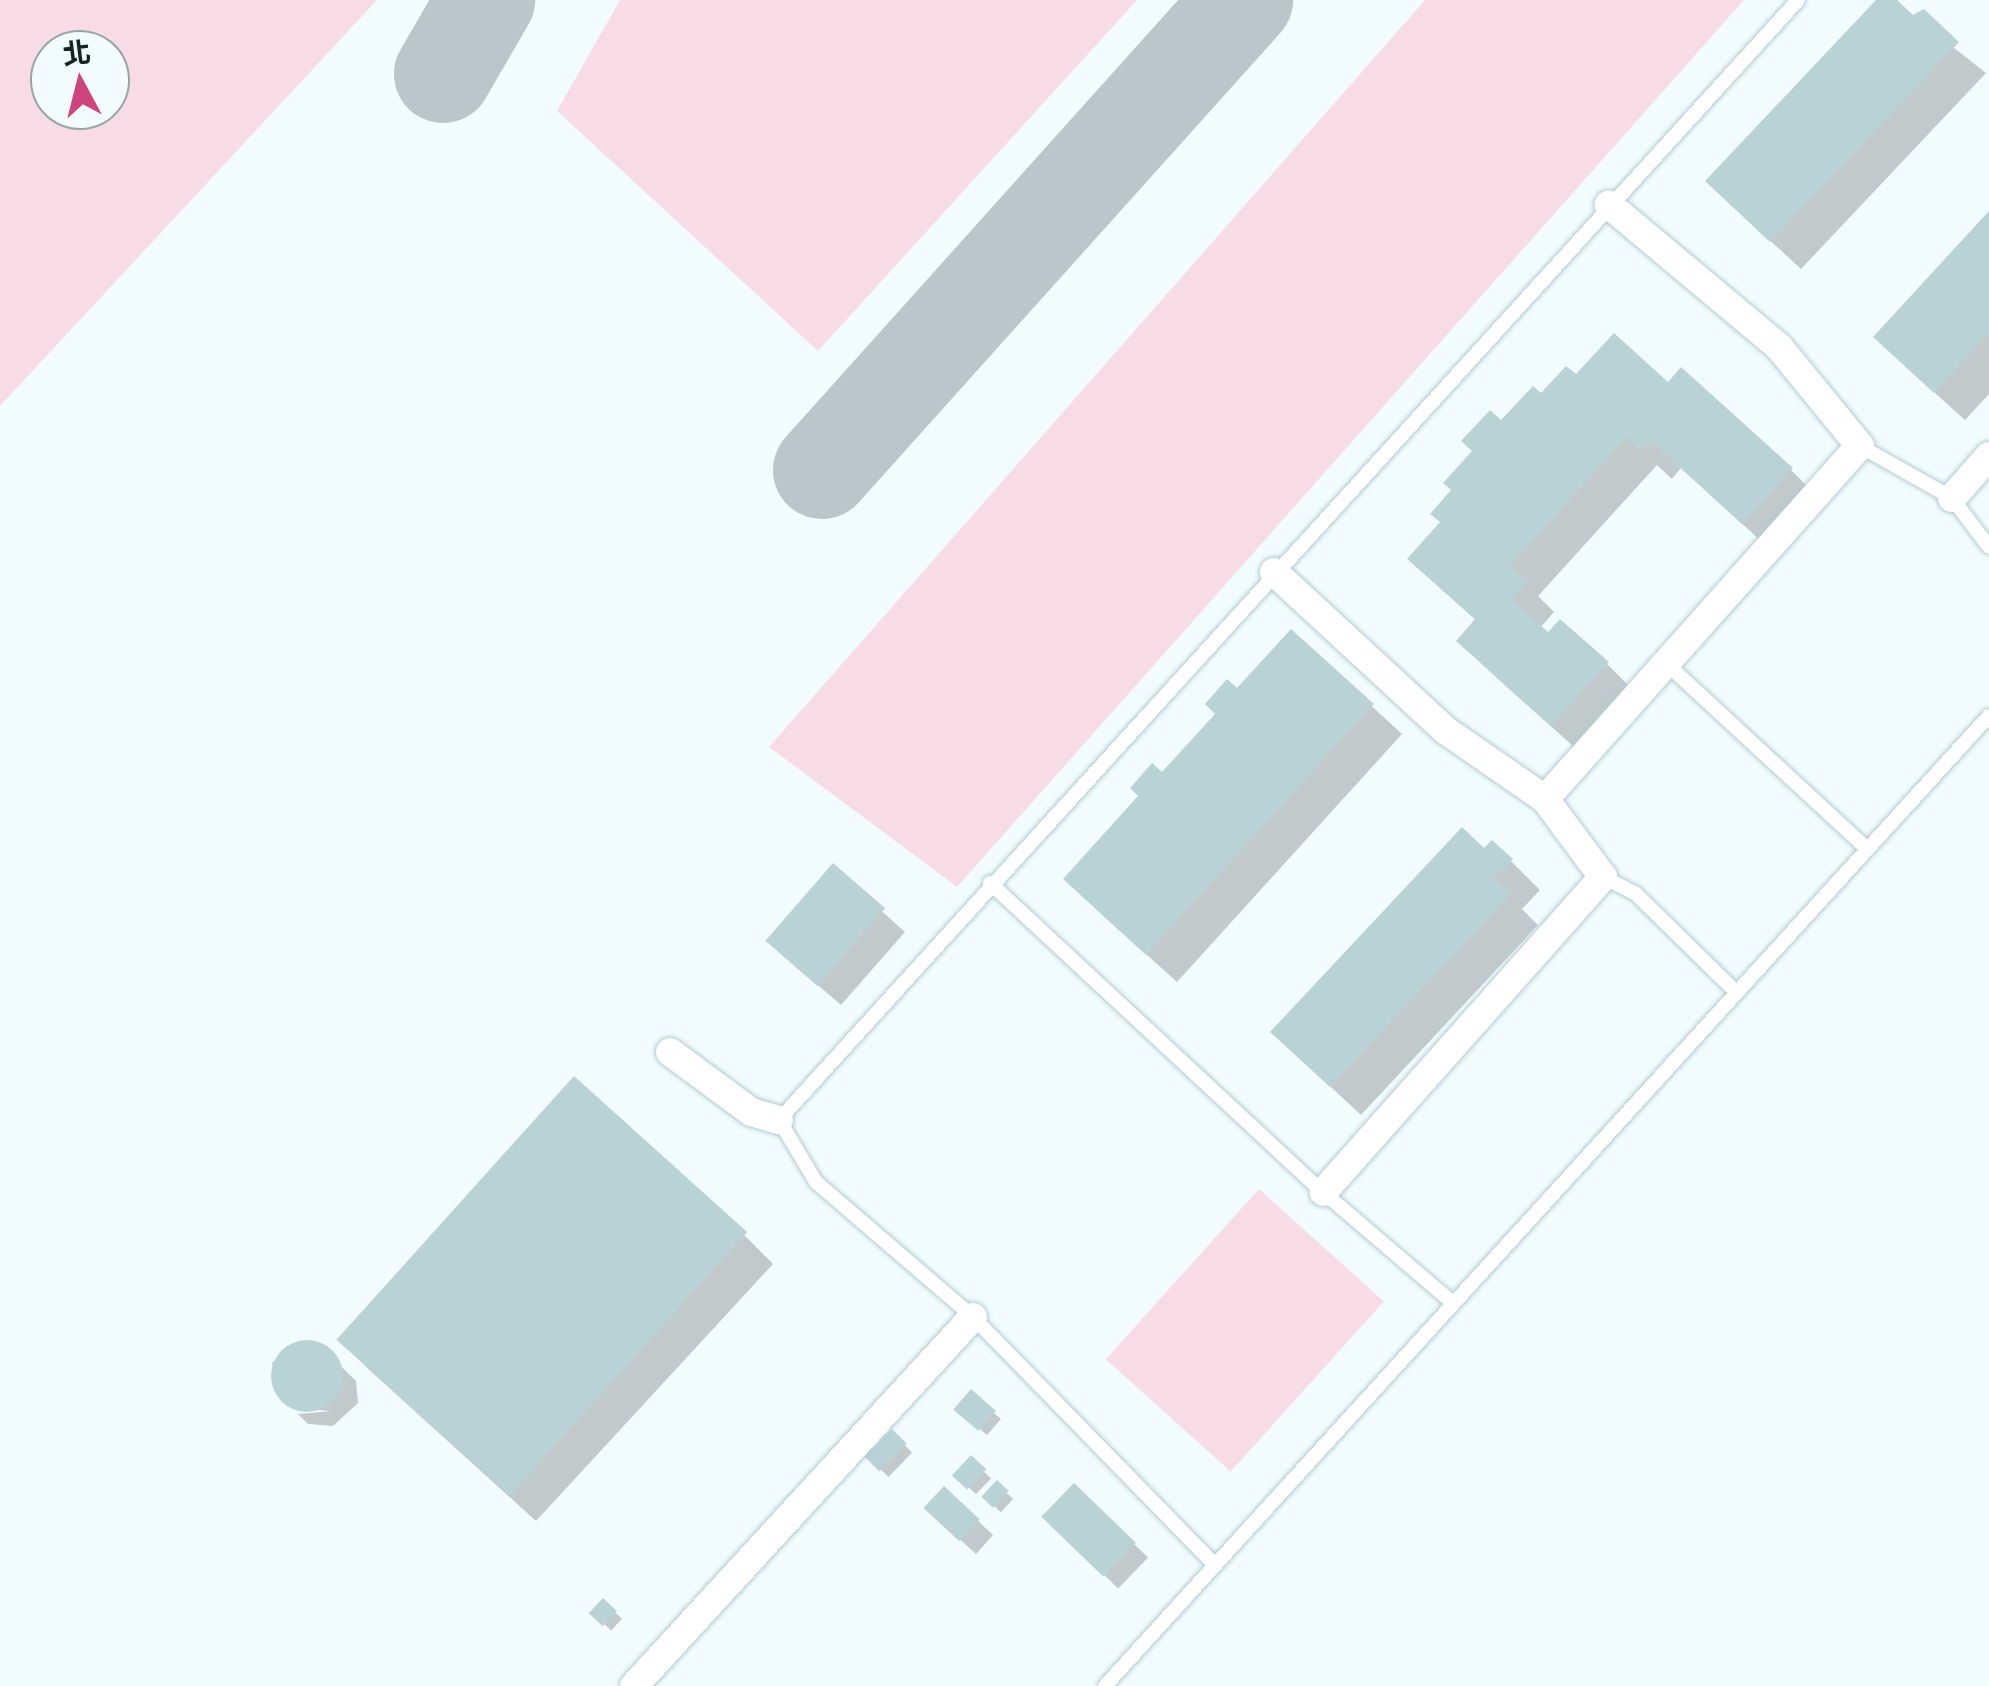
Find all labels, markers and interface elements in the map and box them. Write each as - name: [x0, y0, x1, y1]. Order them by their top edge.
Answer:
- north arrow: [30, 30, 130, 130]
- text: 北: [61, 34, 93, 71]

